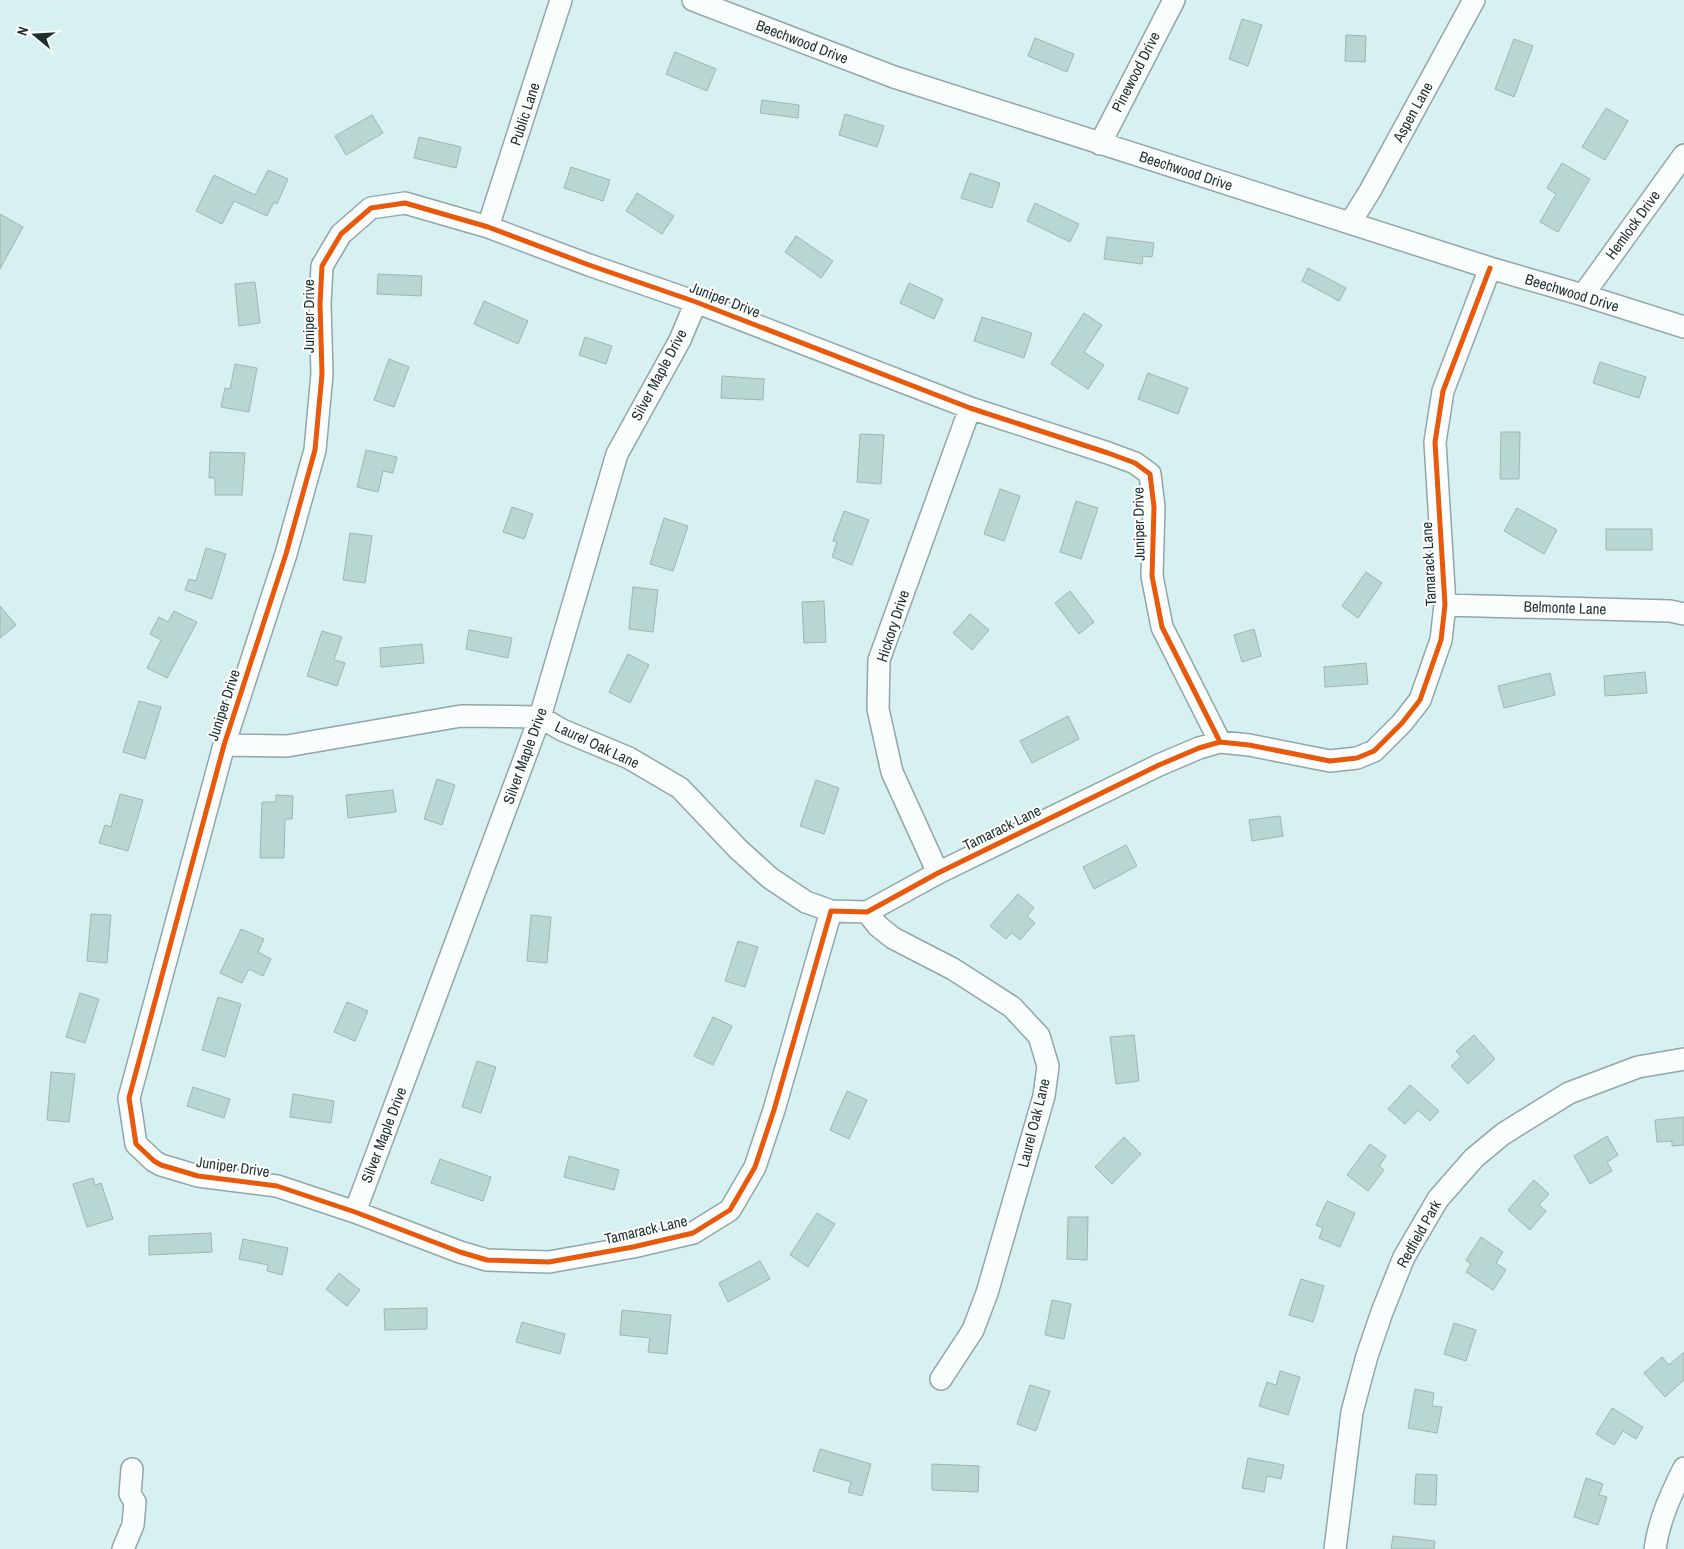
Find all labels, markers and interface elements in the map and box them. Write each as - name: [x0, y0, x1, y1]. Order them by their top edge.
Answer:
- north arrow: [10, 10, 60, 60]
- street label: Beechwood Drive: [753, 14, 851, 69]
- text: N: [13, 24, 32, 38]
- street label: Pinewood Drive: [1106, 28, 1165, 116]
- street label: Aspen Lane: [1387, 78, 1438, 146]
- street label: Public Lane: [505, 80, 545, 148]
- street label: Beechwood Drive: [1137, 146, 1236, 196]
- street label: Hemlock Drive: [1600, 186, 1665, 263]
- street label: Beechwood Drive: [1523, 268, 1622, 317]
- street label: Juniper Drive: [687, 276, 764, 323]
- street label: Juniper Drive: [298, 279, 319, 353]
- street label: Silver Maple Drive: [626, 325, 692, 424]
- street label: Juniper Drive: [1127, 487, 1150, 561]
- street label: Tamarack Lane: [1416, 521, 1441, 607]
- street label: Hickory Drive: [871, 587, 914, 665]
- street label: Belmonte Lane: [1523, 596, 1607, 619]
- street label: Juniper Drive: [202, 666, 245, 743]
- street label: Silver Maple Drive: [497, 705, 552, 807]
- street label: Laurel Oak Lane: [552, 716, 643, 773]
- street label: Tamarack Lane: [959, 800, 1044, 855]
- street label: Laurel Oak Lane: [1012, 1076, 1055, 1170]
- street label: Silver Maple Drive: [356, 1084, 412, 1186]
- street label: Juniper Drive: [195, 1151, 271, 1182]
- street label: Redfield Park: [1391, 1195, 1446, 1271]
- street label: Tamarack Lane: [602, 1210, 689, 1249]

